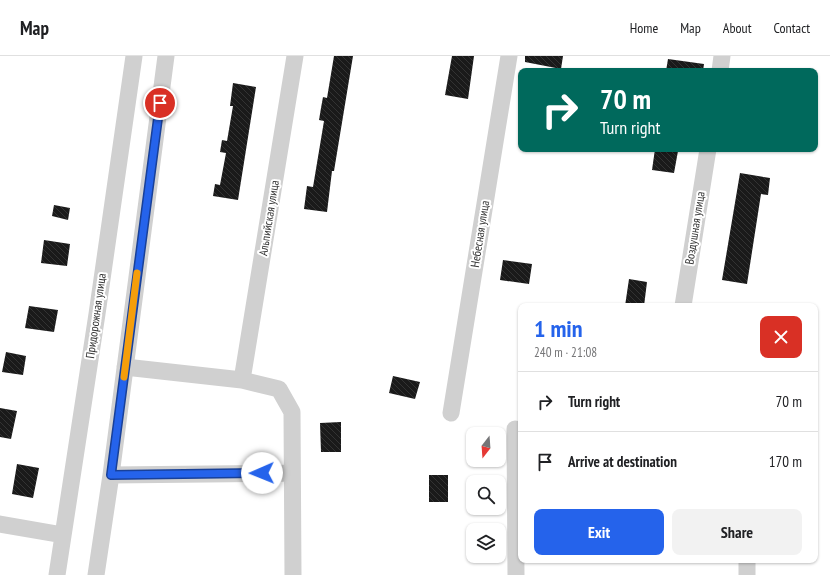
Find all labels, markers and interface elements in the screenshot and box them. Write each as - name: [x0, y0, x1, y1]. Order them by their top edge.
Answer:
- text: Map: [20, 16, 49, 40]
- text: Home: [630, 19, 658, 37]
- text: Map: [680, 19, 701, 37]
- text: About: [723, 19, 752, 37]
- text: Contact: [774, 19, 810, 37]
- text: 70 m: [600, 80, 651, 117]
- icon: right: [534, 84, 586, 136]
- pin: [143, 86, 177, 120]
- icon: arrive: [149, 92, 171, 114]
- text: Turn right: [600, 116, 660, 139]
- street label: Альпийская улица: [255, 179, 282, 257]
- street label: Воздушная улица: [681, 190, 708, 266]
- street label: Небесная улица: [467, 199, 492, 268]
- street label: Придорожная улица: [82, 272, 109, 359]
- text: 1 min: [534, 313, 582, 344]
- button: close: [760, 316, 802, 358]
- text: 240 m · 21:08: [534, 344, 597, 361]
- icon: right: [534, 391, 556, 413]
- text: Turn right: [568, 392, 620, 411]
- text: 70 m: [776, 392, 802, 411]
- north arrow: [466, 427, 506, 467]
- map controls: [466, 427, 506, 563]
- icon: arrive: [534, 451, 556, 473]
- position arrow: [241, 452, 283, 494]
- text: Arrive at destination: [568, 452, 677, 471]
- text: 170 m: [769, 452, 802, 471]
- button: search: [466, 475, 506, 515]
- button: Exit: [534, 509, 664, 555]
- button: Share: [672, 509, 802, 555]
- button: layers: [466, 523, 506, 563]

